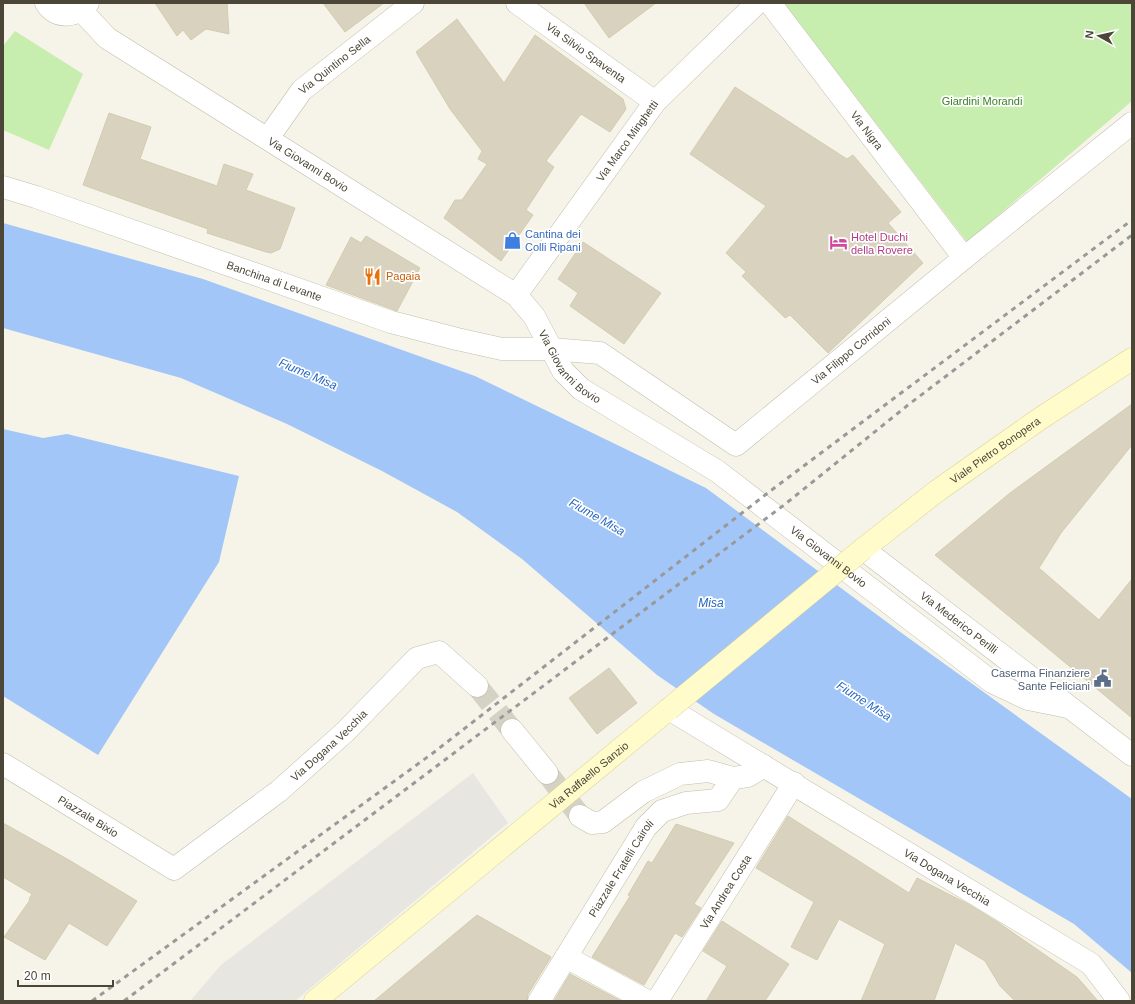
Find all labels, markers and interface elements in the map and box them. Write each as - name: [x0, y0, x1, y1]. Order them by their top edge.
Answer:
- north arrow: [1079, 16, 1119, 56]
- street label: Via Silvio Spaventa: [544, 20, 629, 86]
- text: N: [1083, 30, 1096, 39]
- street label: Via Quintino Sella: [296, 32, 373, 96]
- park label: Giardini Morandi: [942, 95, 1022, 107]
- street label: Via Marco Minghetti: [594, 98, 660, 184]
- street label: Via Nigra: [848, 109, 886, 153]
- street label: Via Giovanni Bovio: [266, 135, 351, 194]
- place label: Cantina dei Colli Ripani: [525, 228, 581, 253]
- shop icon: Cantina dei Colli Ripani: [502, 230, 522, 250]
- place label: Hotel Duchi della Rovere: [851, 231, 913, 256]
- hotel icon: Hotel Duchi della Rovere: [828, 233, 848, 253]
- street label: Banchina di Levante: [225, 259, 323, 303]
- restaurant icon: Pagaia: [363, 266, 383, 286]
- place label: Pagaia: [386, 270, 421, 282]
- street label: Via Filippo Corridoni: [809, 315, 893, 387]
- street label: Via Giovanni Bovio: [536, 328, 603, 405]
- water label: Fiume Misa: [277, 355, 340, 393]
- street label: Viale Pietro Bonopera: [948, 414, 1043, 486]
- water label: Fiume Misa: [567, 495, 628, 539]
- street label: Via Giovanni Bovio: [788, 524, 869, 590]
- street label: Via Mederico Perilli: [918, 589, 1000, 656]
- water label: Misa: [698, 596, 724, 610]
- place label: Caserma Finanziere Sante Feliciani: [991, 667, 1090, 692]
- public building icon: Caserma Finanziere Sante Feliciani: [1093, 669, 1113, 689]
- water label: Fiume Misa: [834, 678, 894, 724]
- street label: Via Dogana Vecchia: [288, 707, 370, 783]
- street label: Via Raffaello Sanzio: [547, 739, 631, 811]
- street label: Piazzale Bixio: [56, 793, 121, 839]
- street label: Piazzale Fratelli Cairoli: [586, 817, 656, 919]
- street label: Via Dogana Vecchia: [902, 846, 993, 908]
- street label: Via Andrea Costa: [698, 852, 754, 931]
- scale bar: [18, 962, 113, 988]
- text: 20 m: [24, 969, 51, 983]

